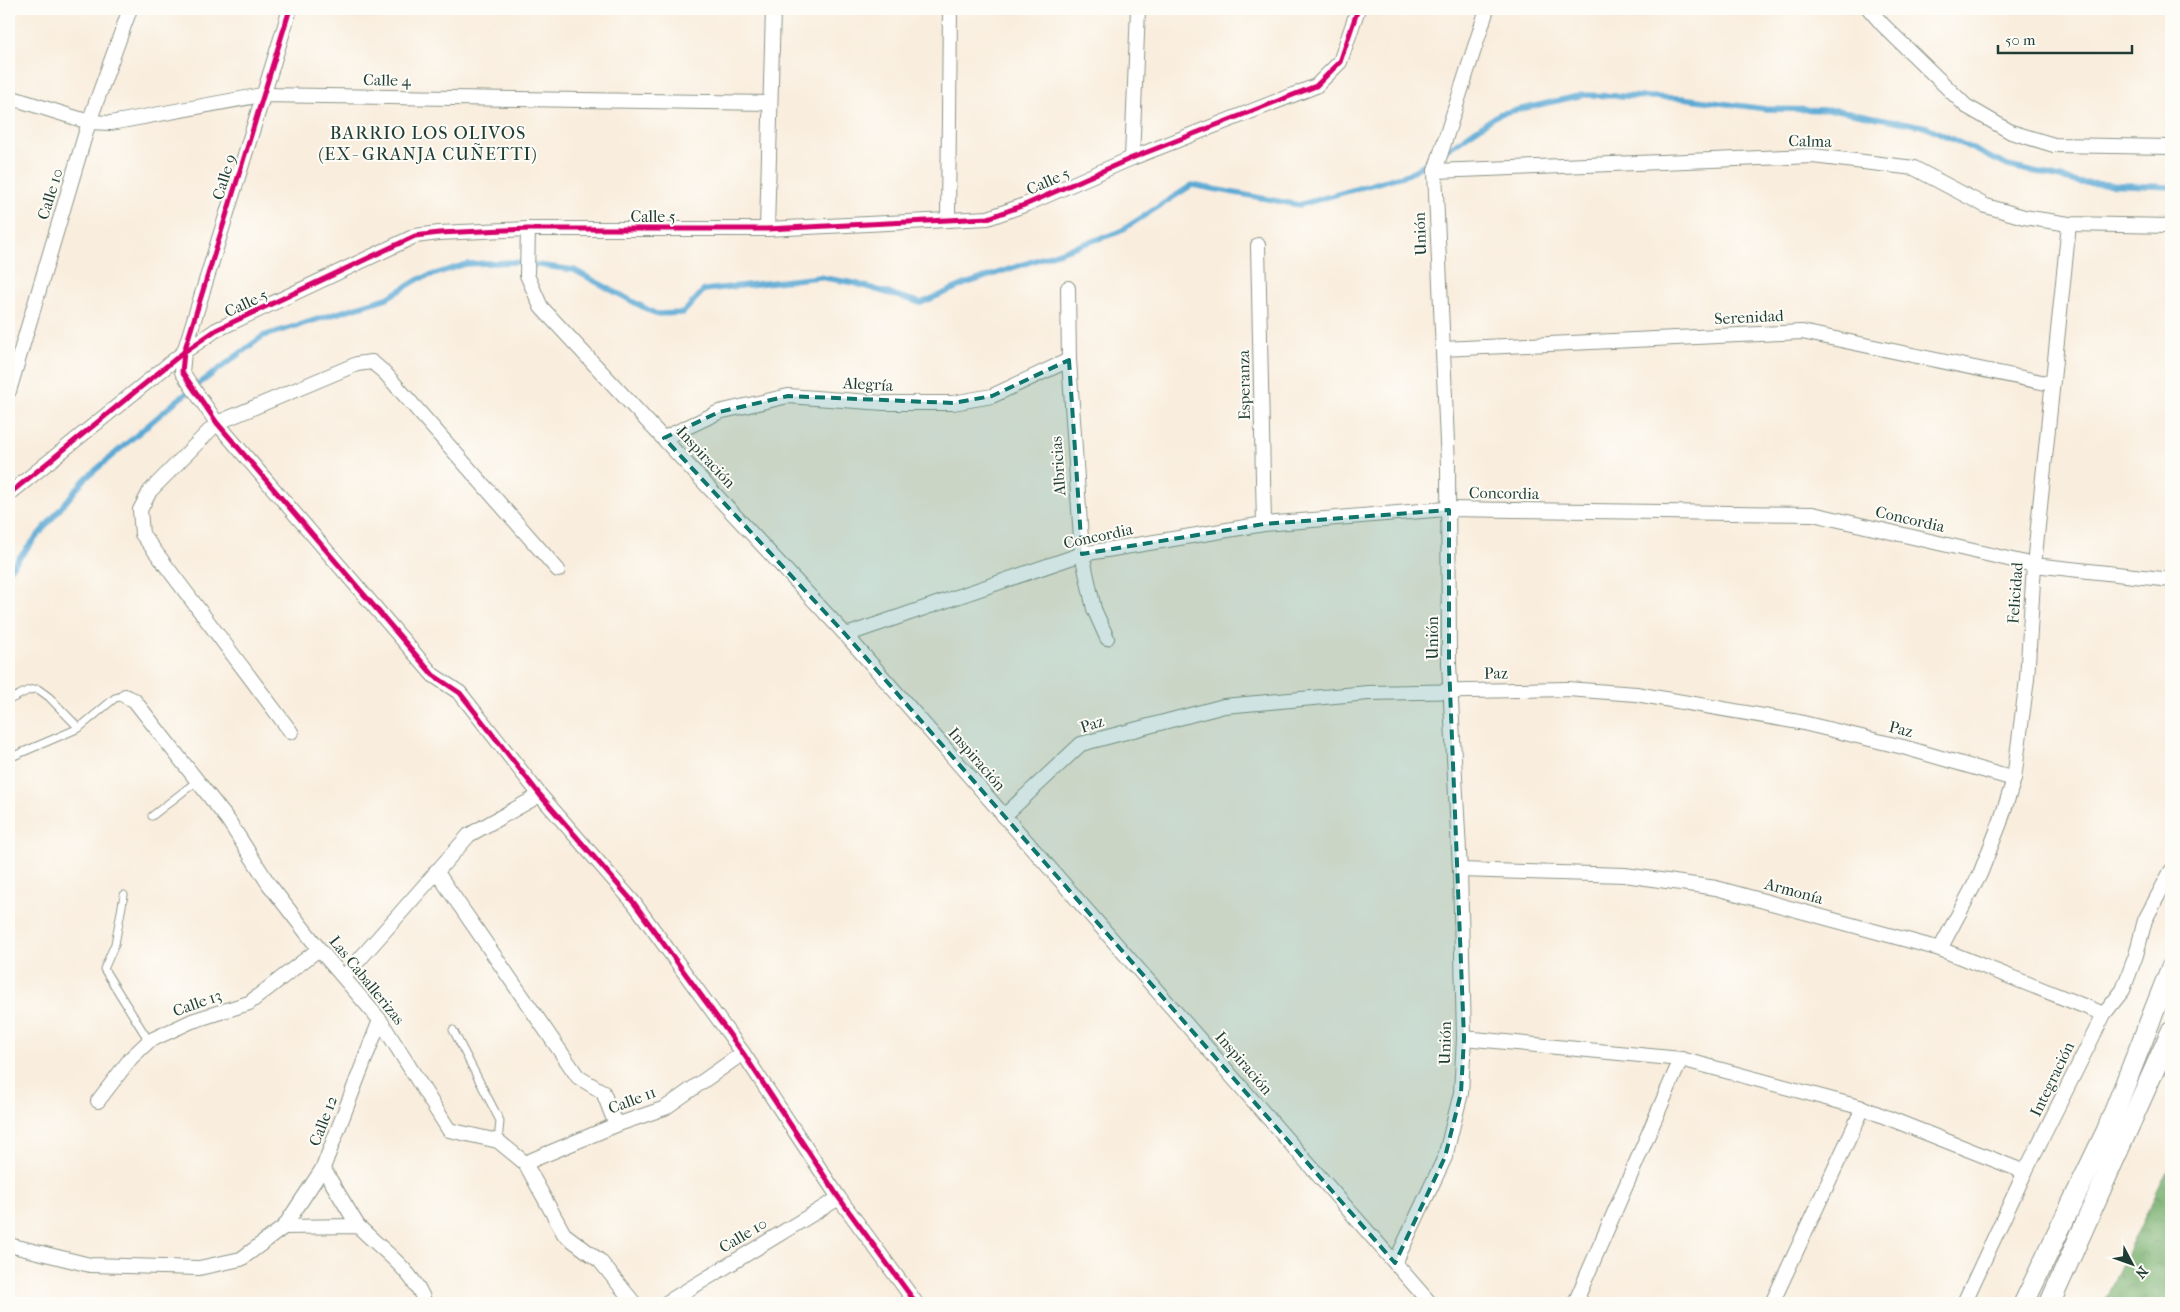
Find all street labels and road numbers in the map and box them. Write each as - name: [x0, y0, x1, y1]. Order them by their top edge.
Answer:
- street label: Calle 4: [363, 70, 412, 90]
- street label: Calma: [1788, 131, 1832, 151]
- street label: Calle 9: [208, 152, 240, 202]
- street label: Calle 5: [1024, 163, 1073, 199]
- street label: Calle 10: [33, 166, 67, 222]
- street label: Calle 5: [630, 207, 676, 226]
- street label: Unión: [1410, 211, 1430, 256]
- street label: Calle 5: [222, 285, 271, 321]
- street label: Serenidad: [1714, 306, 1785, 328]
- street label: Esperanza: [1234, 349, 1254, 420]
- street label: Alegría: [841, 373, 894, 395]
- street label: Inspiración: [672, 422, 740, 492]
- street label: Albricias: [1046, 436, 1070, 497]
- street label: Concordia: [1469, 483, 1540, 503]
- street label: Concordia: [1874, 502, 1947, 536]
- street label: Concordia: [1062, 519, 1135, 553]
- street label: Felicidad: [2003, 561, 2027, 625]
- street label: Unión: [1423, 615, 1442, 660]
- street label: Paz: [1484, 663, 1508, 683]
- street label: Paz: [1078, 711, 1106, 737]
- street label: Paz: [1887, 717, 1915, 741]
- street label: Inspiración: [944, 723, 1010, 795]
- street label: Armonía: [1762, 874, 1826, 908]
- street label: Las Caballerizas: [325, 932, 409, 1028]
- street label: Calle 13: [170, 985, 224, 1021]
- street label: Unión: [1435, 1020, 1455, 1065]
- street label: Inspiración: [1211, 1027, 1277, 1099]
- street label: Integración: [2026, 1038, 2079, 1119]
- street label: Calle 11: [605, 1082, 659, 1118]
- street label: Calle 12: [305, 1093, 341, 1149]
- street label: Calle 10: [716, 1213, 770, 1257]

